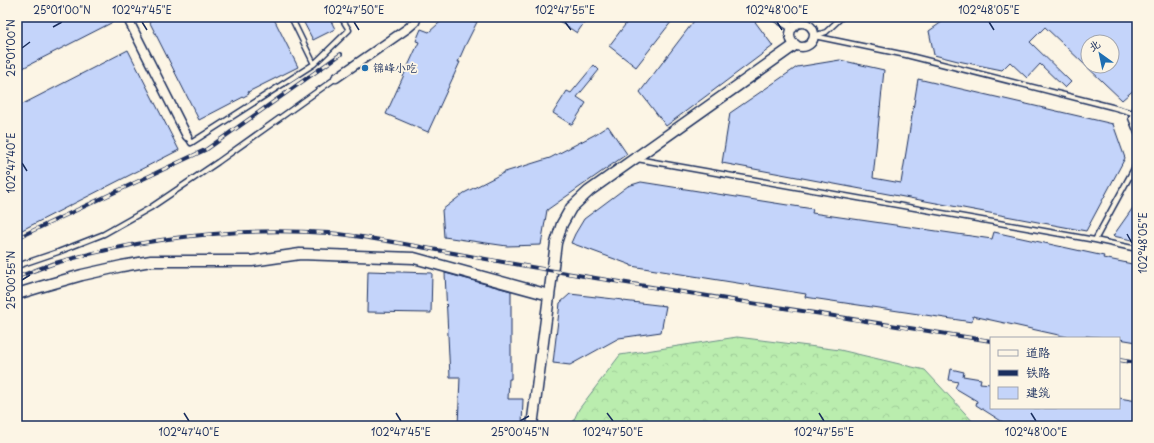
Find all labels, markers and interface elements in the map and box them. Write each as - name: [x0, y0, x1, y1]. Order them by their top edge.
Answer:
- text: 25°01'00"N: [33, 2, 91, 17]
- text: 102°47'45"E: [112, 2, 172, 17]
- text: 102°47'50"E: [324, 2, 384, 17]
- text: 102°47'55"E: [535, 2, 595, 17]
- text: 102°48'00"E: [746, 2, 808, 17]
- text: 102°48'05"E: [958, 2, 1020, 17]
- text: 25°01'00"N: [3, 19, 18, 77]
- north arrow: [1080, 34, 1120, 74]
- text: 北: [1085, 35, 1104, 55]
- place label: 锦峰小吃: [373, 59, 417, 76]
- marker: 锦峰小吃: [360, 63, 370, 73]
- text: 102°47'40"E: [3, 133, 18, 193]
- text: 102°48'05"E: [1135, 212, 1150, 274]
- text: 25°00'55"N: [3, 250, 18, 309]
- legend: [990, 337, 1120, 409]
- text: 道路: [1026, 343, 1050, 361]
- text: 铁路: [1026, 363, 1050, 381]
- text: 建筑: [1026, 383, 1050, 401]
- text: 102°47'40"E: [159, 424, 219, 439]
- text: 102°47'45"E: [371, 424, 431, 439]
- text: 25°00'45"N: [491, 424, 550, 439]
- text: 102°47'50"E: [583, 424, 643, 439]
- text: 102°47'55"E: [794, 424, 854, 439]
- text: 102°48'00"E: [1005, 424, 1067, 439]

